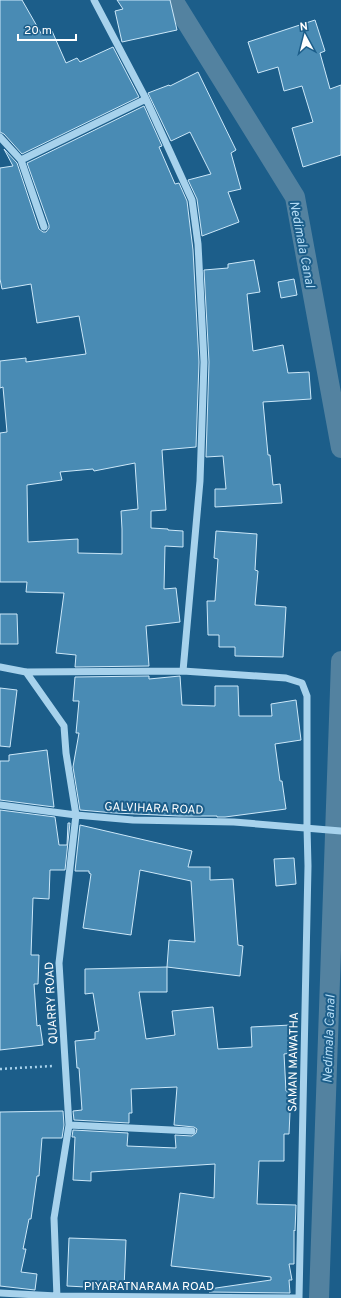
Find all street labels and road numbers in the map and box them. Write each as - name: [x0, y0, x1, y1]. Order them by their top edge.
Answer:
- street label: GALVIHARA ROAD: [104, 799, 204, 819]
- street label: QUARRY ROAD: [42, 961, 62, 1045]
- street label: SAMAN MAWATHA: [285, 1012, 303, 1112]
- street label: PIYARATNARAMA ROAD: [84, 1279, 214, 1295]

